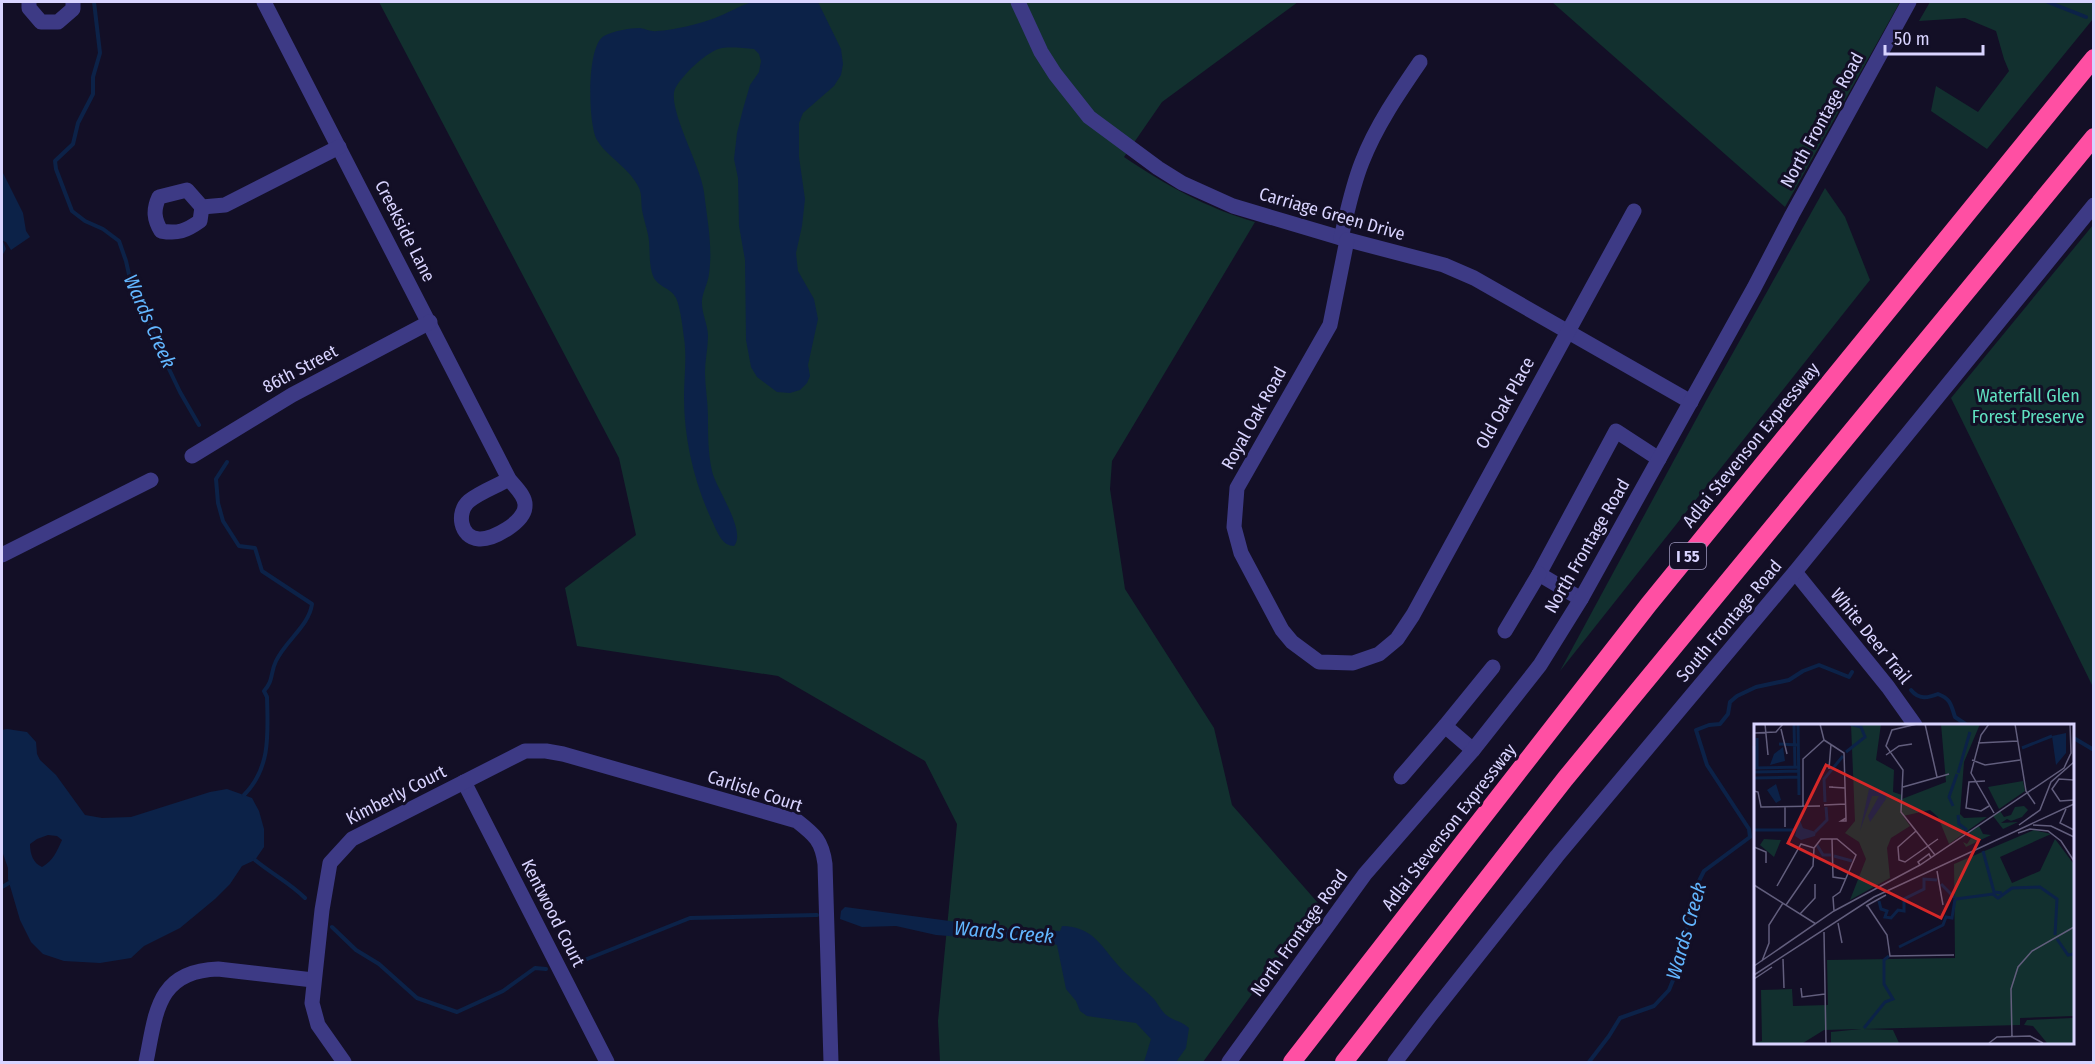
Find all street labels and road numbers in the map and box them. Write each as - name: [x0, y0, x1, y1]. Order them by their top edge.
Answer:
- street label: North Frontage Road: [1776, 49, 1868, 191]
- street label: Creekside Lane: [370, 177, 440, 285]
- street label: Carriage Green Drive: [1257, 183, 1407, 245]
- street label: 86th Street: [259, 340, 341, 398]
- street label: Old Oak Place: [1471, 353, 1539, 453]
- street label: Adlai Stevenson Expressway: [1678, 358, 1824, 532]
- street label: Royal Oak Road: [1217, 363, 1291, 473]
- street label: North Frontage Road: [1540, 475, 1634, 617]
- road number: I 55: [1670, 543, 1706, 569]
- street label: South Frontage Road: [1672, 556, 1786, 686]
- street label: White Deer Trail: [1826, 584, 1916, 688]
- street label: Adlai Stevenson Expressway: [1377, 739, 1521, 915]
- street label: Kimberly Court: [342, 760, 450, 830]
- street label: Carlisle Court: [705, 765, 805, 817]
- street label: Kentwood Court: [516, 855, 590, 971]
- street label: North Frontage Road: [1246, 865, 1352, 1001]

